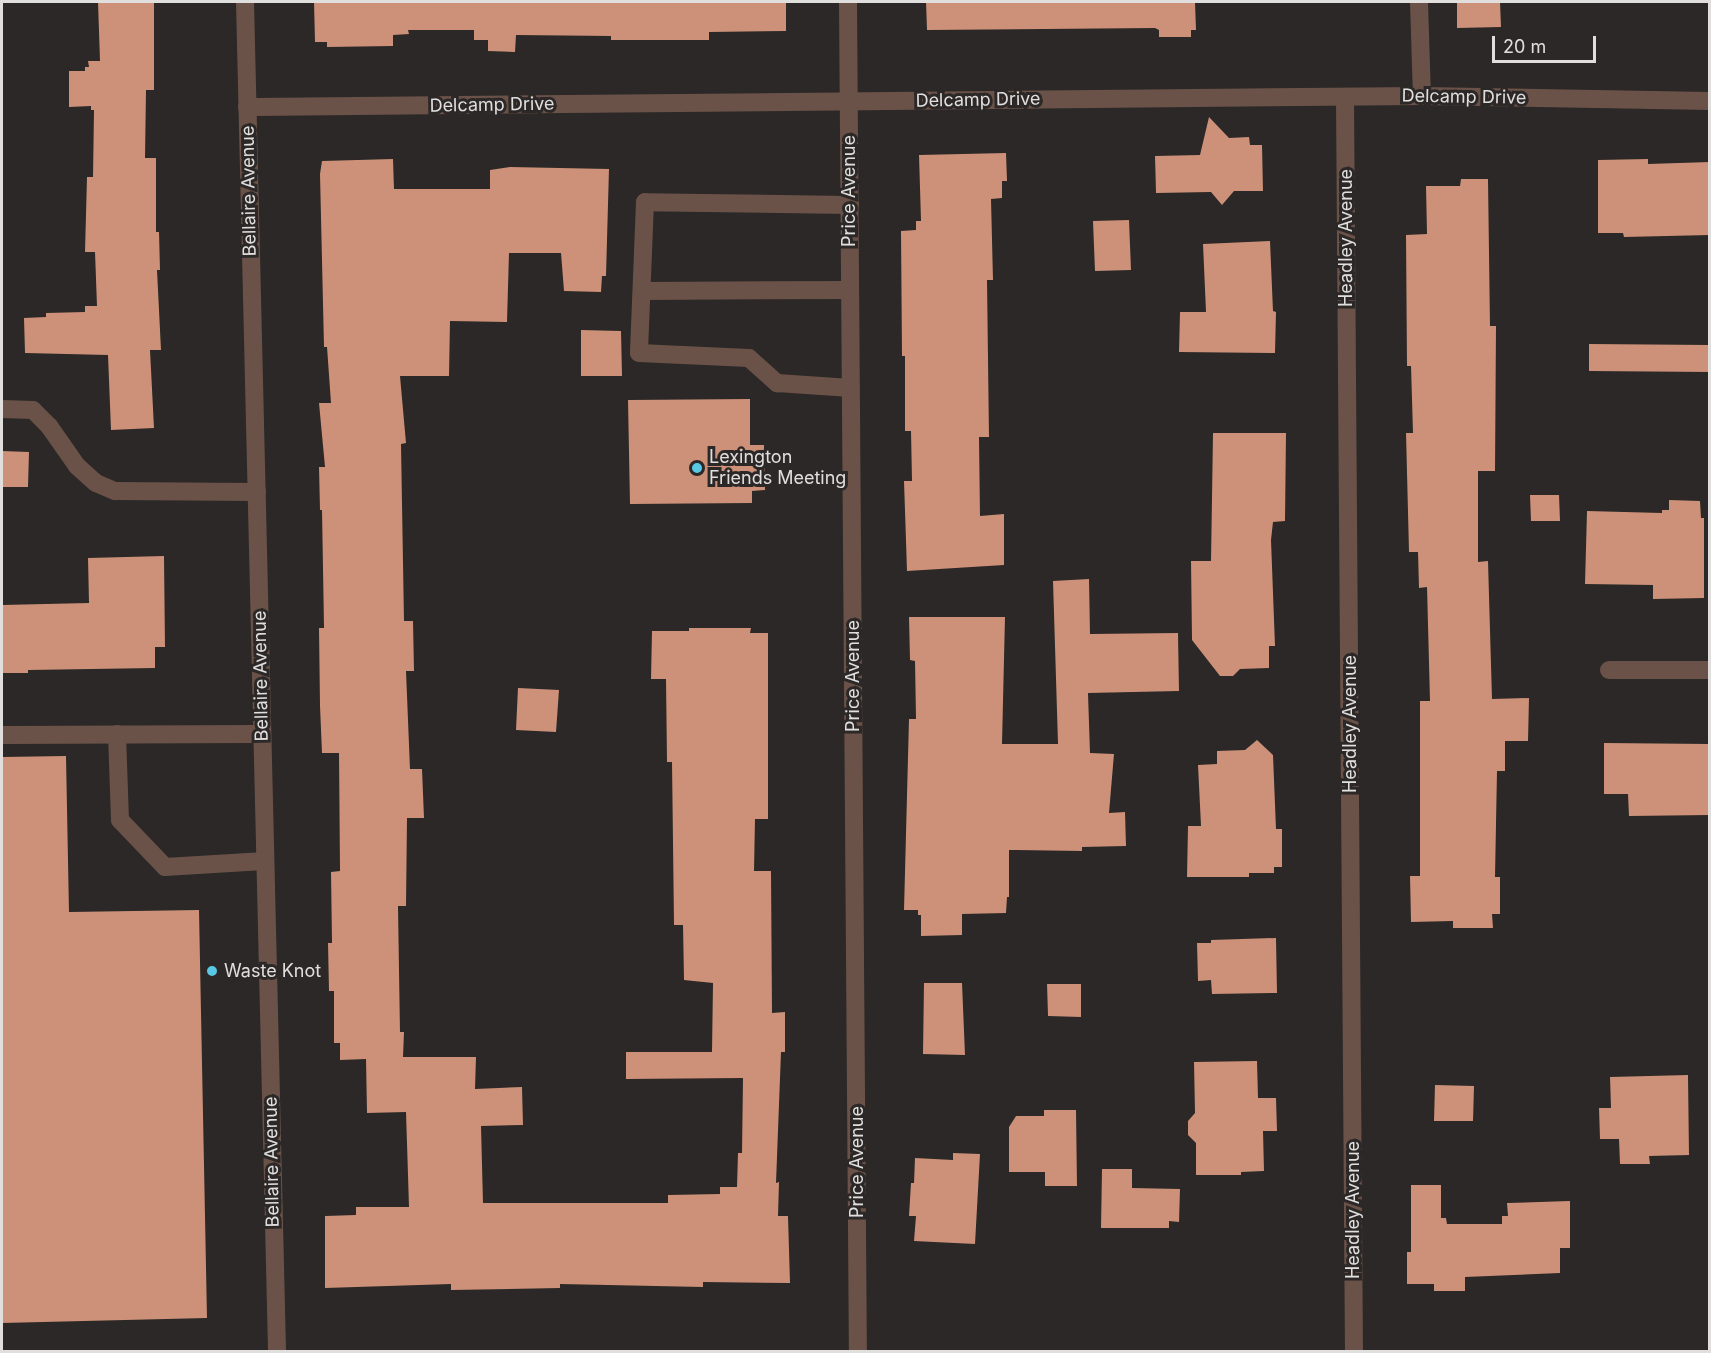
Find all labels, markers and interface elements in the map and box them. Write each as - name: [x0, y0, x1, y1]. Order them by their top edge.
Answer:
- scale bar: [1495, 24, 1598, 62]
- text: 20 m: [1503, 36, 1546, 57]
- street label: Delcamp Drive: [1401, 85, 1527, 109]
- street label: Delcamp Drive: [915, 88, 1041, 112]
- street label: Delcamp Drive: [429, 93, 555, 117]
- street label: Bellaire Avenue: [237, 125, 261, 257]
- street label: Price Avenue: [838, 135, 860, 247]
- street label: Headley Avenue: [1335, 169, 1357, 307]
- place label: Lexington Friends Meeting: [709, 447, 846, 490]
- marker: Lexington Friends Meeting: [690, 461, 704, 475]
- street label: Bellaire Avenue: [249, 610, 273, 742]
- street label: Price Avenue: [842, 620, 864, 732]
- street label: Headley Avenue: [1339, 655, 1361, 793]
- place label: Waste Knot: [224, 960, 321, 982]
- marker: Waste Knot: [205, 964, 219, 978]
- street label: Bellaire Avenue: [260, 1096, 284, 1228]
- street label: Price Avenue: [846, 1106, 868, 1218]
- street label: Headley Avenue: [1342, 1141, 1364, 1279]

